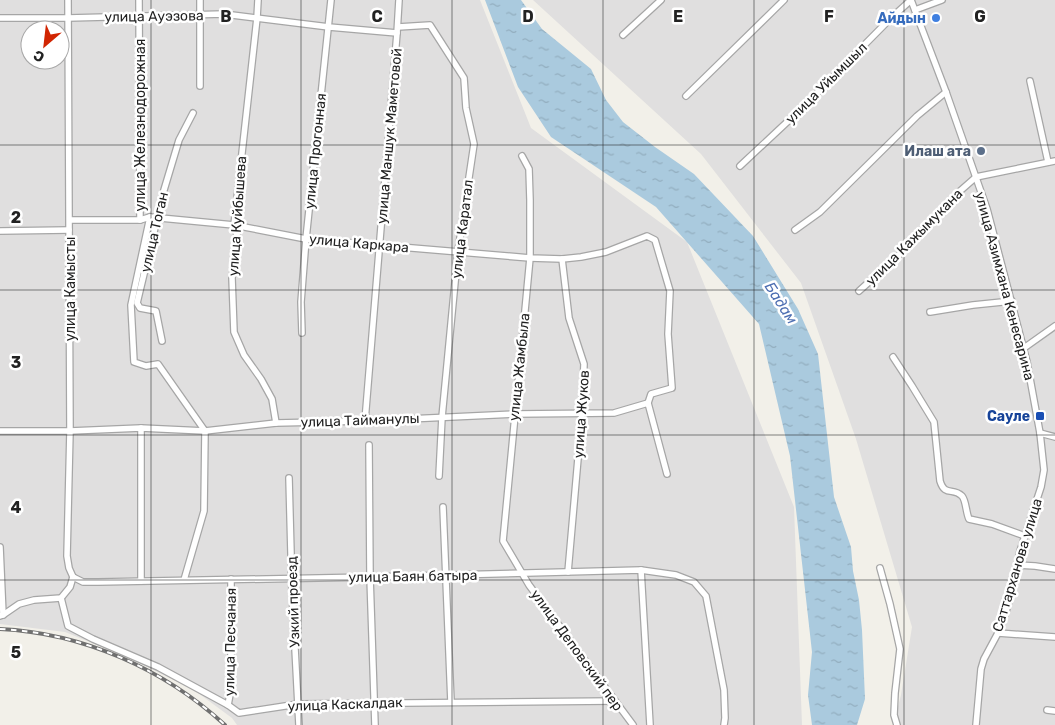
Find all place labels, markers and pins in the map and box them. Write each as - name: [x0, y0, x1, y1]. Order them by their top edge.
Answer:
- place label: Айдын: [877, 10, 926, 27]
- marker: Айдын: [930, 12, 942, 24]
- place label: Илаш ата: [904, 143, 971, 160]
- marker: Илаш ата: [975, 145, 987, 157]
- place label: Сауле: [987, 408, 1030, 425]
- marker: Сауле: [1034, 410, 1046, 422]

